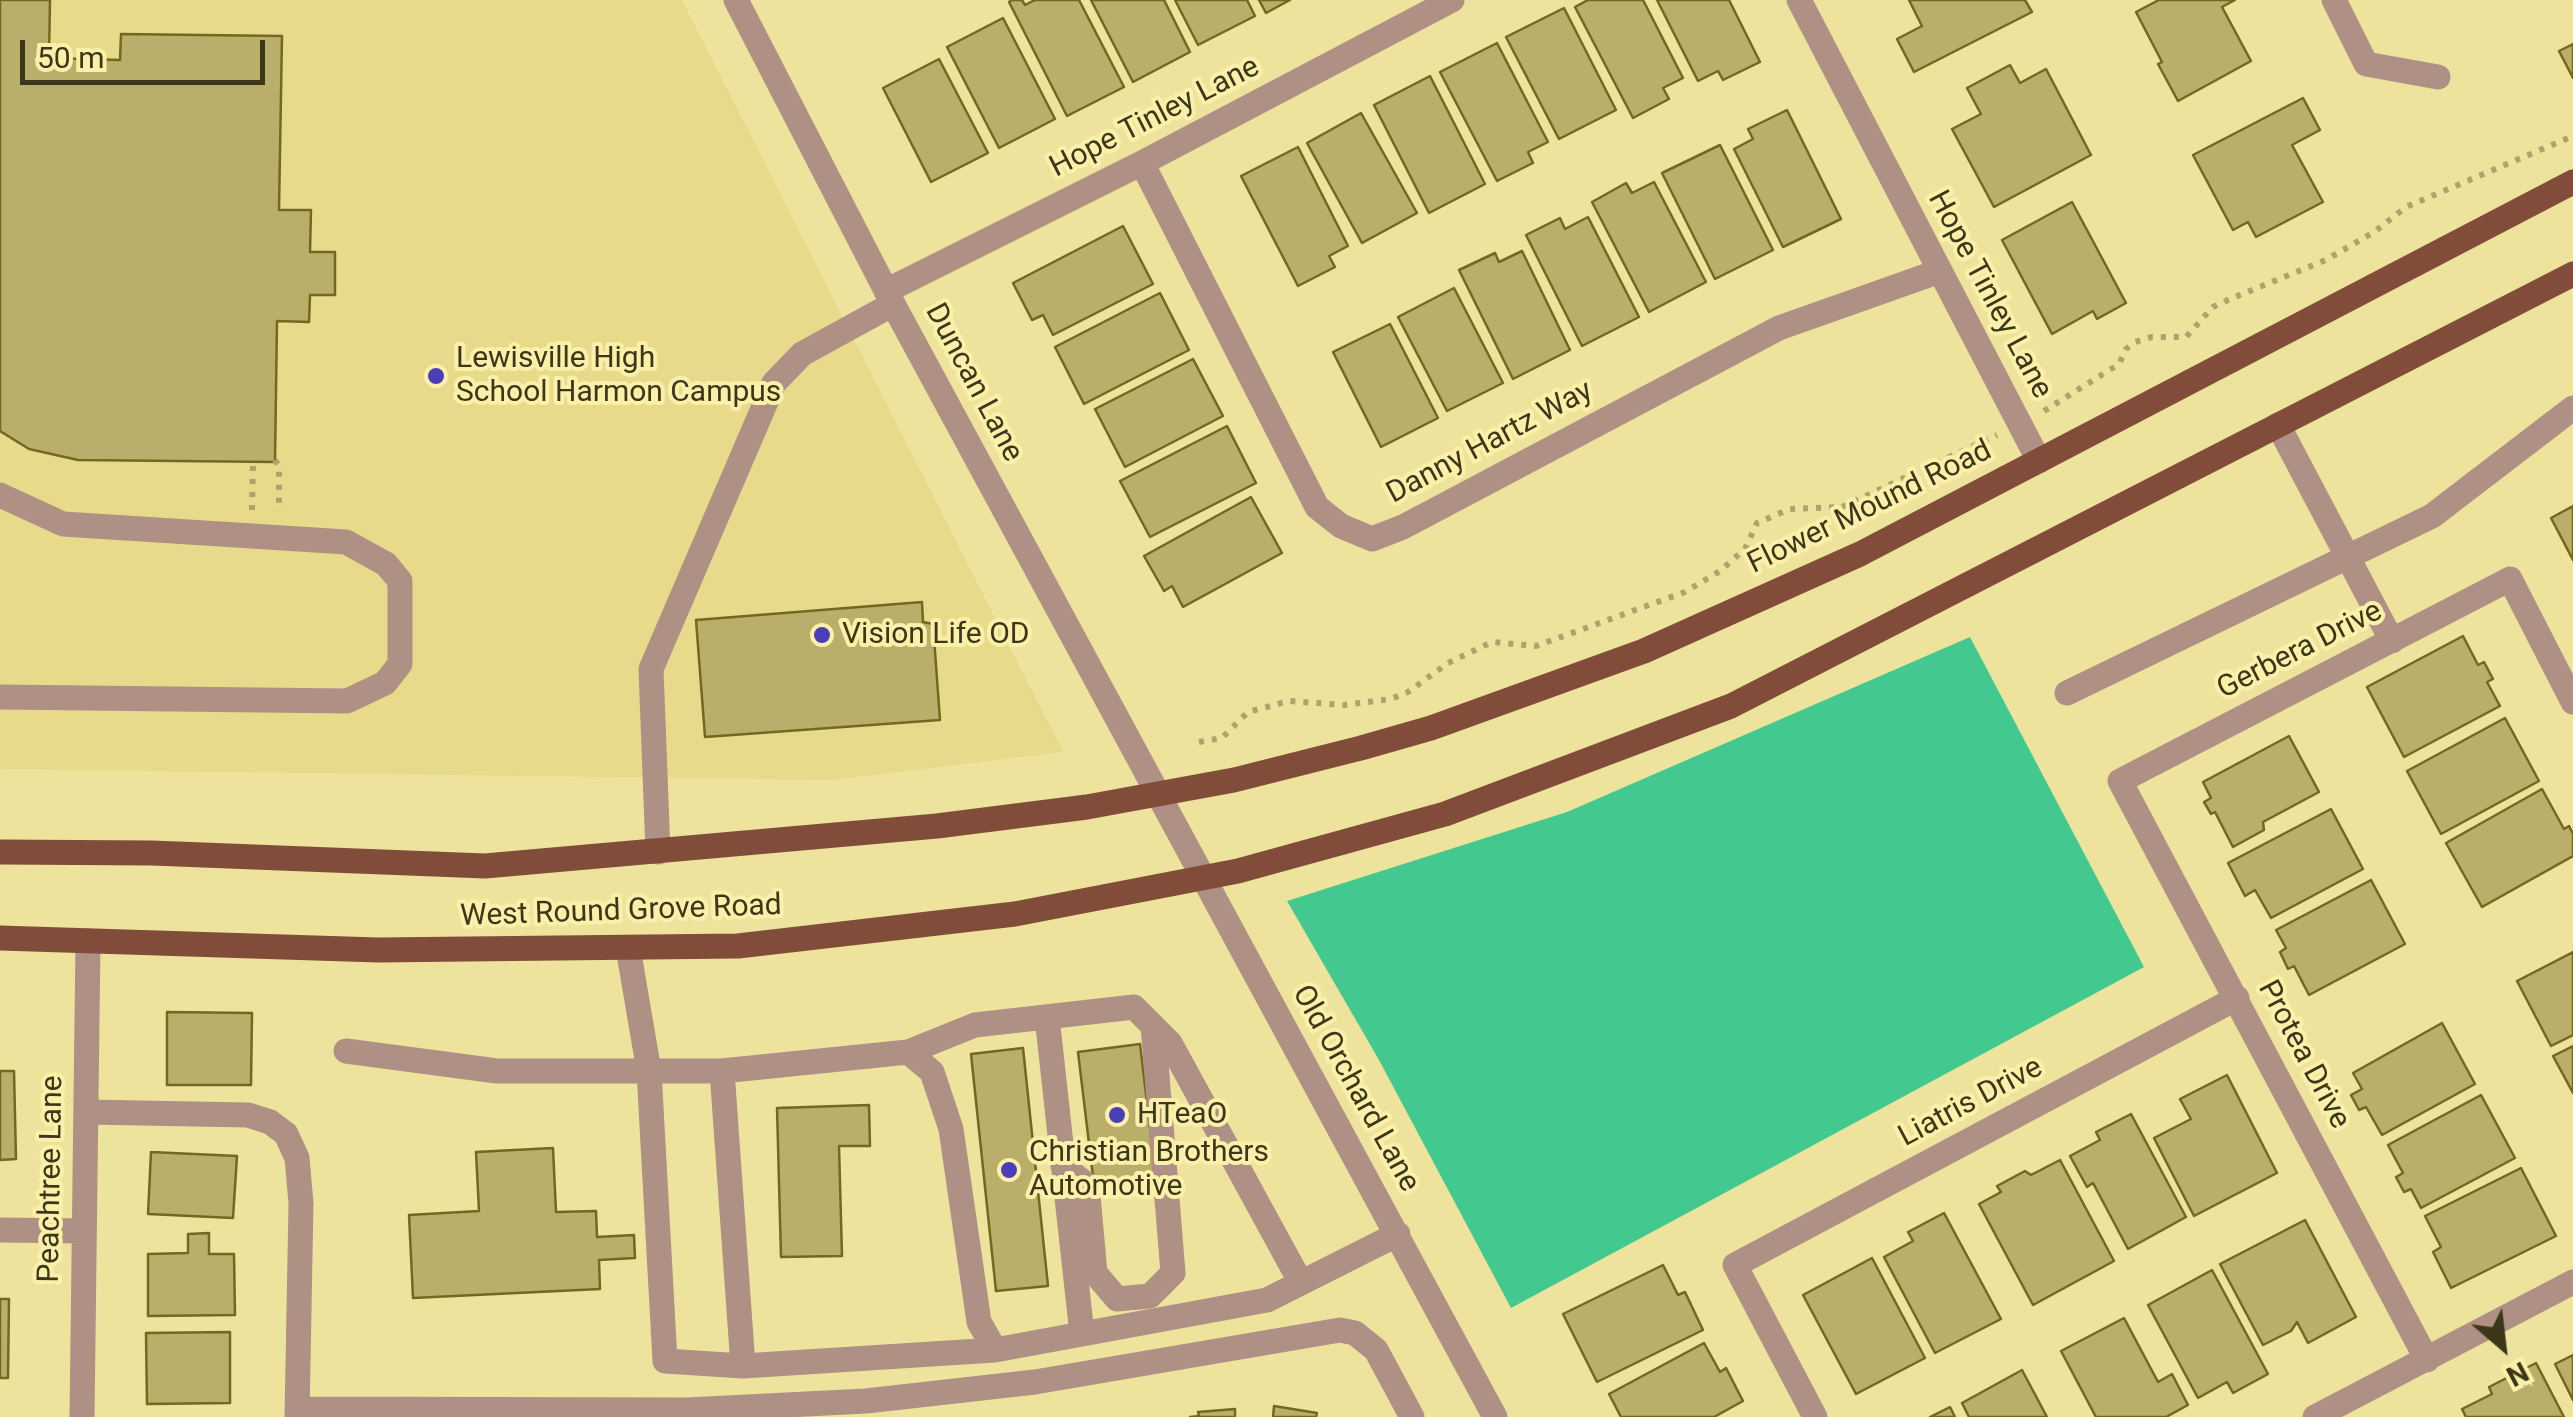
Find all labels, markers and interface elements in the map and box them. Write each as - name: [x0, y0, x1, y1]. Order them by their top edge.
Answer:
- scale bar: [25, 20, 270, 82]
- text: 50 m: [37, 40, 104, 75]
- street label: Hope Tinley Lane: [1044, 50, 1266, 186]
- street label: Hope Tinley Lane: [1919, 185, 2059, 405]
- street label: Duncan Lane: [916, 298, 1030, 468]
- place label: Lewisville High School Harmon Campus: [456, 341, 781, 412]
- marker: Lewisville High School Harmon Campus: [425, 365, 447, 387]
- street label: Danny Hartz Way: [1381, 374, 1599, 512]
- street label: Flower Mound Road: [1742, 433, 1998, 583]
- street label: Gerbera Drive: [2212, 594, 2388, 708]
- place label: Vision Life OD: [842, 617, 1030, 653]
- marker: Vision Life OD: [811, 624, 833, 646]
- street label: West Round Grove Road: [460, 888, 782, 936]
- street label: Protea Drive: [2249, 975, 2357, 1135]
- street label: Old Orchard Lane: [1283, 979, 1427, 1199]
- street label: Liatris Drive: [1893, 1050, 2049, 1156]
- street label: Peachtree Lane: [32, 1075, 72, 1283]
- place label: HTeaO: [1137, 1097, 1227, 1133]
- marker: HTeaO: [1106, 1104, 1128, 1126]
- place label: Christian Brothers Automotive: [1029, 1135, 1269, 1206]
- marker: Christian Brothers Automotive: [998, 1159, 1020, 1181]
- north arrow: [2453, 1297, 2553, 1397]
- text: N: [2501, 1355, 2534, 1393]

